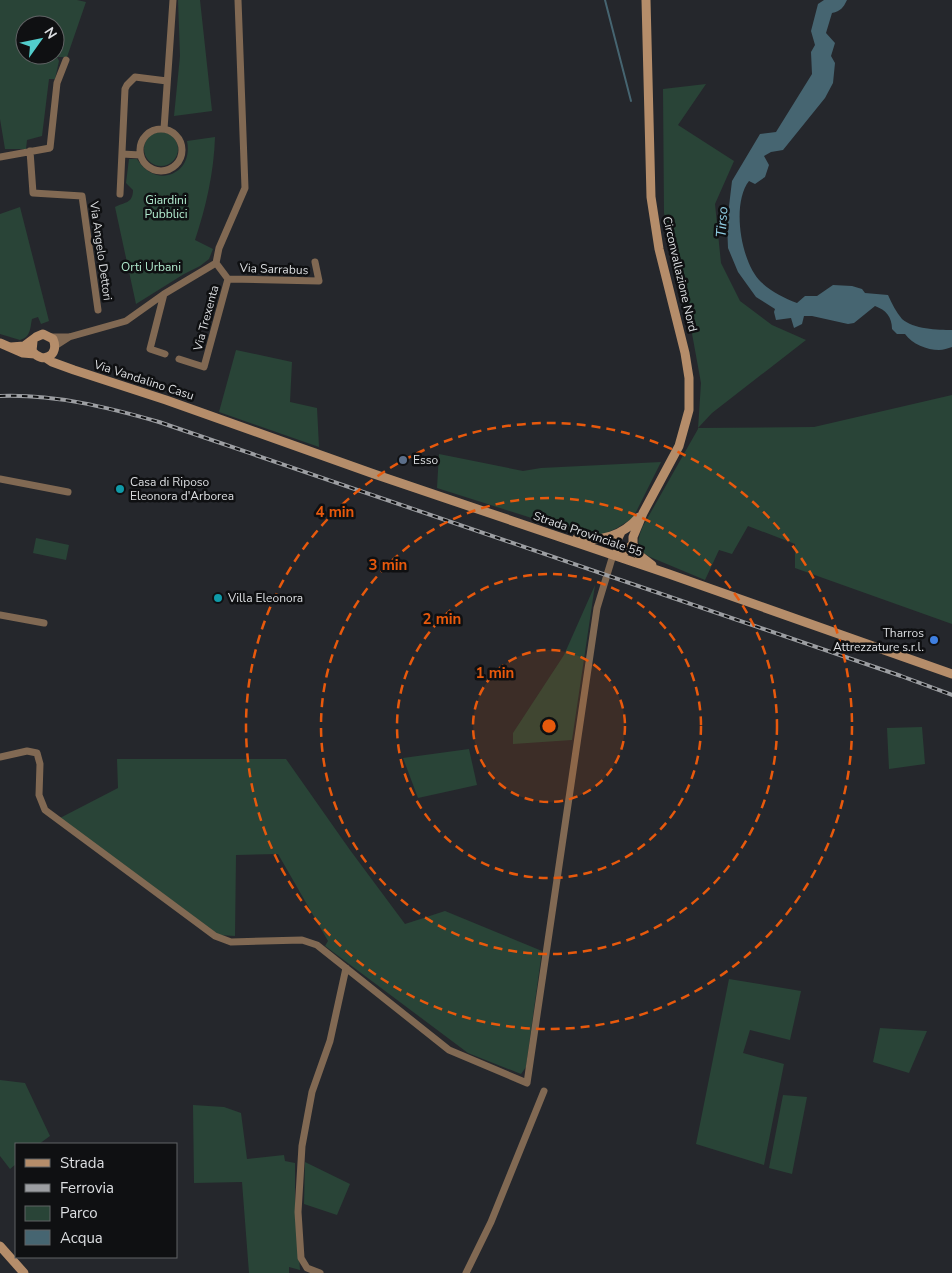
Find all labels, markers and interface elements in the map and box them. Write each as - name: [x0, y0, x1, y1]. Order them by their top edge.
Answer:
- north arrow: [15, 15, 65, 65]
- text: N: [40, 24, 61, 43]
- park label: Giardini Pubblici: [145, 192, 187, 222]
- street label: Via Angelo Dettori: [86, 199, 116, 302]
- water label: Tirso: [711, 206, 733, 238]
- street label: Circonvallazione Nord: [659, 215, 701, 333]
- park label: Orti Urbani: [121, 259, 181, 275]
- street label: Via Sarrabus: [238, 260, 309, 278]
- street label: Via Trexenta: [189, 283, 222, 354]
- street label: Via Vandalino Casu: [91, 356, 196, 404]
- place label: Esso: [413, 452, 438, 468]
- marker: Esso: [397, 454, 409, 466]
- place label: Casa di Riposo Eleonora d'Arborea: [130, 474, 234, 504]
- marker: Casa di Riposo Eleonora d'Arborea: [114, 483, 126, 495]
- text: 4 min: [316, 502, 354, 522]
- street label: Strada Provinciale 55: [531, 508, 645, 560]
- text: 3 min: [369, 555, 407, 575]
- place label: Villa Eleonora: [227, 590, 303, 606]
- marker: Villa Eleonora: [212, 592, 224, 604]
- text: 2 min: [423, 609, 461, 629]
- place label: Tharros Attrezzature s.r.l.: [833, 625, 924, 655]
- marker: Tharros Attrezzature s.r.l.: [928, 634, 940, 646]
- text: 1 min: [476, 663, 514, 683]
- centre of rings: [540, 717, 558, 735]
- legend: [15, 1143, 178, 1258]
- text: Strada: [60, 1153, 104, 1173]
- text: Ferrovia: [60, 1178, 114, 1198]
- text: Parco: [60, 1203, 98, 1223]
- text: Acqua: [60, 1228, 103, 1248]

